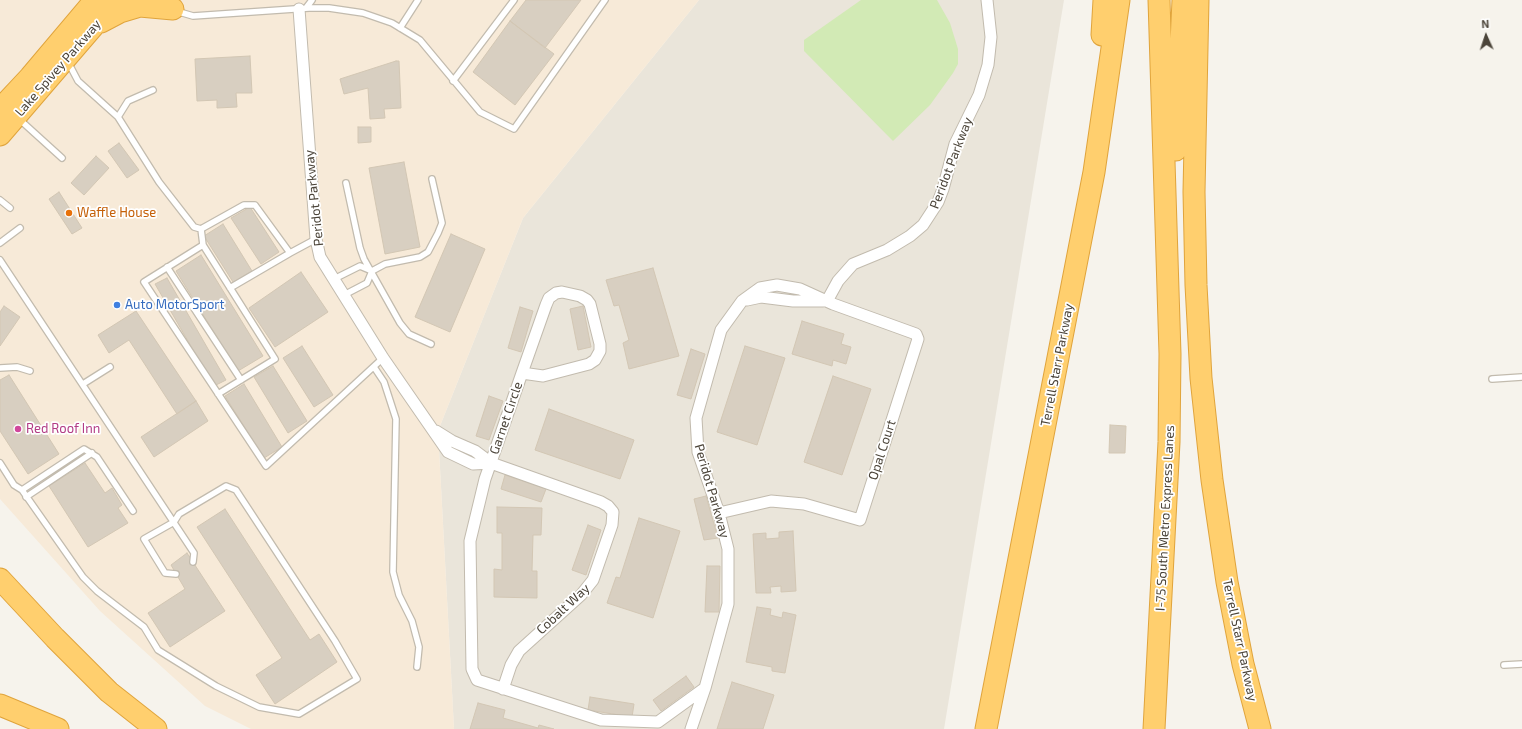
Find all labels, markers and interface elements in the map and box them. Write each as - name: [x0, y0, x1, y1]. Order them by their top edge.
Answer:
- street label: Lake Spivey Parkway: [12, 16, 104, 120]
- north arrow: [1466, 16, 1506, 56]
- text: N: [1481, 17, 1490, 30]
- street label: Peridot Parkway: [926, 115, 976, 211]
- street label: Peridot Parkway: [301, 149, 327, 247]
- place label: Waffle House: [77, 205, 156, 221]
- marker: Waffle House: [64, 208, 74, 218]
- place label: Auto MotorSport: [125, 297, 224, 313]
- marker: Auto MotorSport: [112, 300, 122, 310]
- street label: Terrell Starr Parkway: [1037, 302, 1077, 428]
- street label: Garnet Circle: [486, 380, 526, 456]
- street label: Opal Court: [865, 418, 899, 482]
- place label: Red Roof Inn: [26, 421, 100, 437]
- marker: Red Roof Inn: [13, 424, 23, 434]
- street label: I-75 South Metro Express Lanes: [1152, 425, 1178, 611]
- street label: Peridot Parkway: [691, 442, 733, 540]
- street label: Terrell Starr Parkway: [1219, 577, 1261, 703]
- street label: Cobalt Way: [533, 580, 593, 638]

